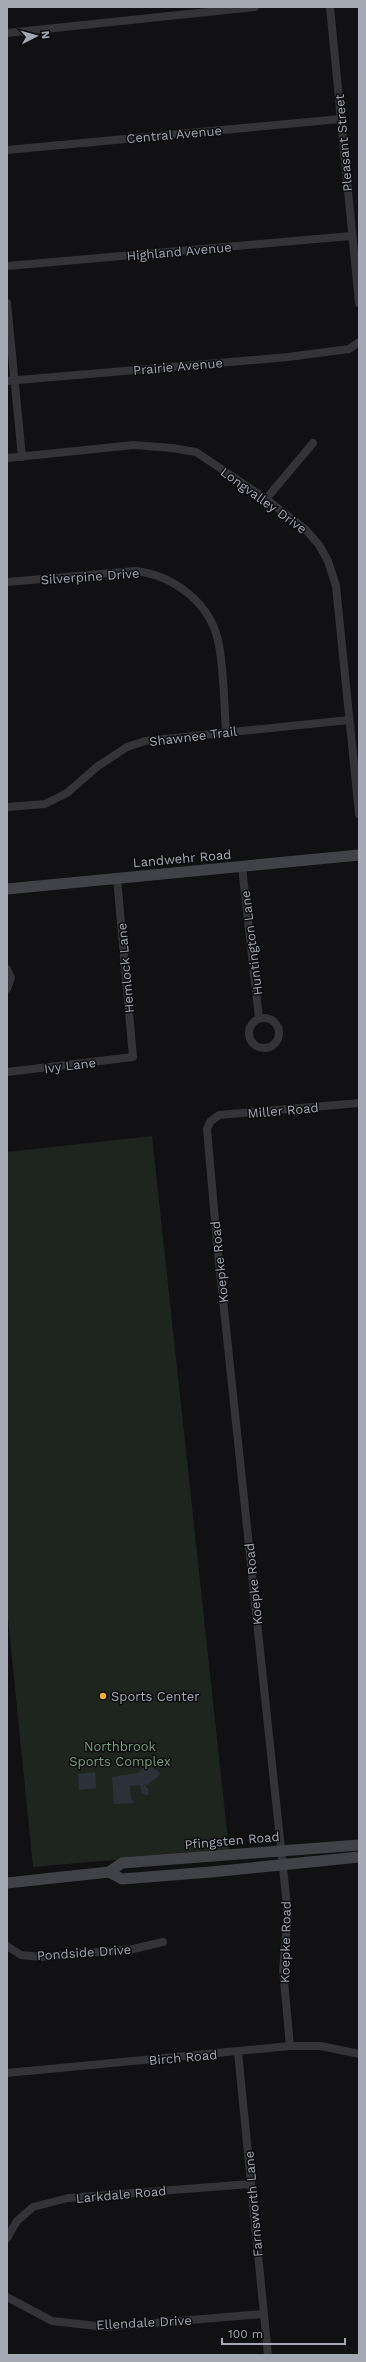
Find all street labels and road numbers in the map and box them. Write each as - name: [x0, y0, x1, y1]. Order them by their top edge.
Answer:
- street label: Pleasant Street: [332, 93, 355, 192]
- street label: Central Avenue: [126, 123, 222, 146]
- street label: Highland Avenue: [126, 239, 232, 264]
- street label: Prairie Avenue: [133, 355, 224, 378]
- street label: Longvalley Drive: [218, 464, 310, 537]
- street label: Silverpine Drive: [40, 566, 140, 587]
- street label: Shawnee Trail: [148, 724, 238, 749]
- street label: Landwehr Road: [132, 847, 232, 870]
- street label: Huntington Lane: [238, 890, 265, 996]
- street label: Hemlock Lane: [114, 922, 137, 1014]
- street label: Ivy Lane: [43, 1055, 97, 1076]
- street label: Miller Road: [247, 1100, 319, 1121]
- street label: Koepke Road: [208, 1220, 231, 1304]
- street label: Koepke Road: [242, 1542, 265, 1626]
- street label: Pfingsten Road: [184, 1829, 280, 1852]
- street label: Koepke Road: [277, 1901, 294, 1983]
- street label: Pondside Drive: [36, 1942, 132, 1963]
- street label: Birch Road: [148, 2047, 218, 2068]
- street label: Farnsworth Lane: [241, 2150, 266, 2258]
- street label: Larkdale Road: [75, 2183, 167, 2206]
- street label: Ellendale Drive: [96, 2313, 192, 2332]

